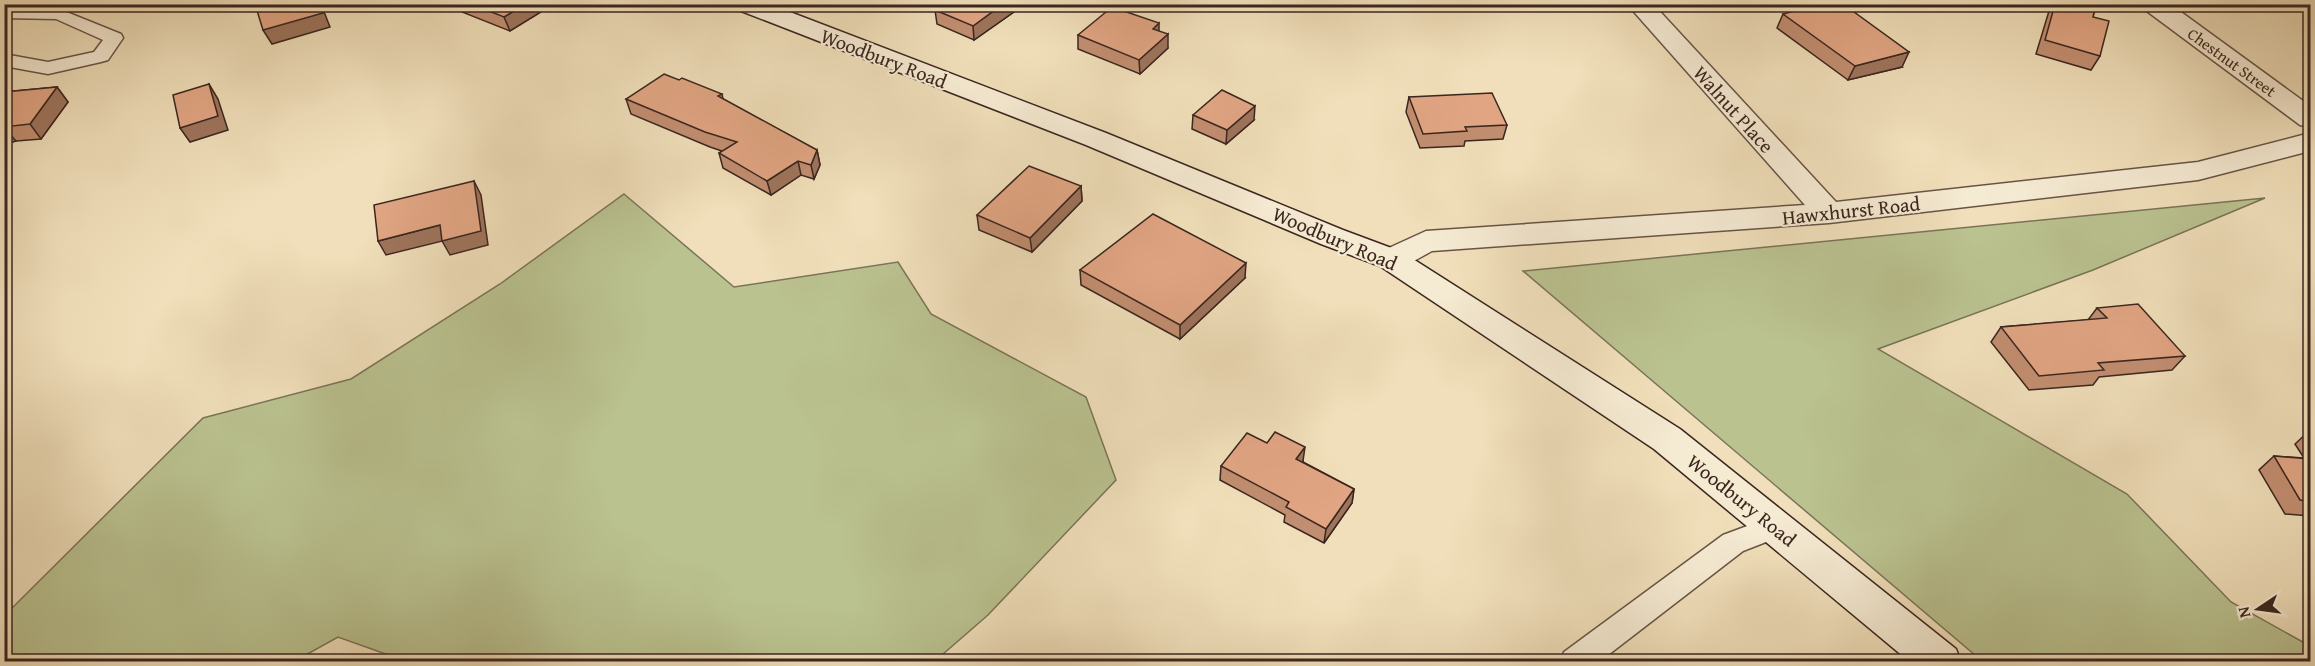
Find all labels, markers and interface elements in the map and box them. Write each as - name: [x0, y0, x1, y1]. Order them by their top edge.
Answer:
- street label: Woodbury Road: [817, 21, 952, 95]
- street label: Chestnut Street: [2183, 22, 2282, 103]
- street label: Walnut Place: [1687, 59, 1781, 159]
- street label: Hawxhurst Road: [1781, 188, 1922, 232]
- street label: Woodbury Road: [1268, 199, 1402, 277]
- street label: Woodbury Road: [1681, 447, 1803, 553]
- north arrow: [2228, 579, 2288, 639]
- text: N: [2230, 604, 2256, 620]

